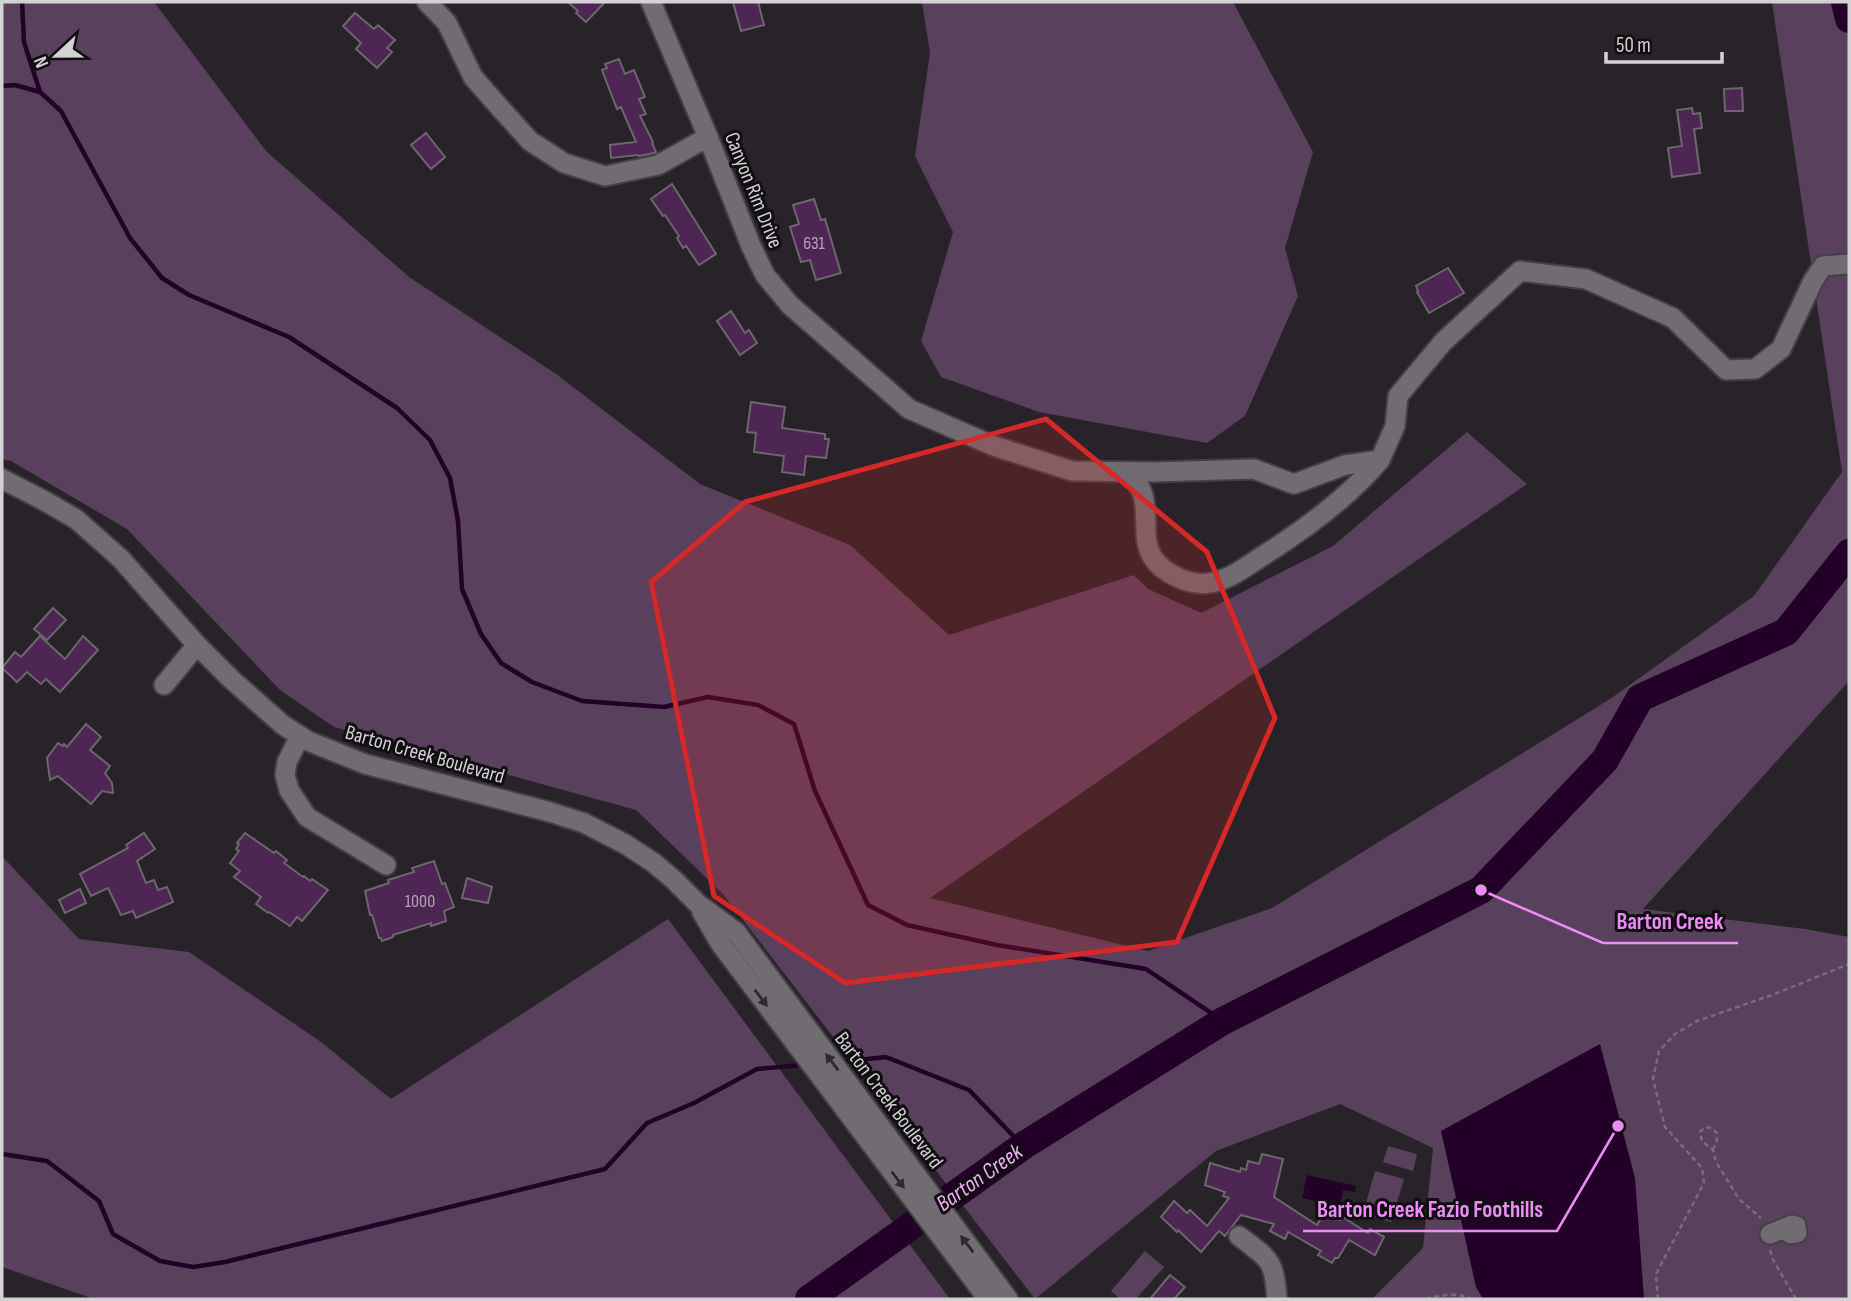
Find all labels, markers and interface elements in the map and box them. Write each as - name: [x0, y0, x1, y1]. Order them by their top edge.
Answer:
- north arrow: [21, 21, 91, 91]
- scale bar: [1606, 21, 1722, 65]
- text: 50 m: [1616, 33, 1651, 58]
- text: N: [29, 53, 54, 71]
- street label: Canyon Rim Drive: [719, 129, 788, 252]
- house number: 631: [803, 233, 826, 254]
- street label: Barton Creek Boulevard: [342, 720, 507, 789]
- house number: 1000: [405, 891, 435, 912]
- callout: Barton Creek: [1603, 899, 1738, 943]
- text: Barton Creek: [1616, 908, 1724, 936]
- one-way arrow: [754, 989, 768, 1007]
- street label: Barton Creek Boulevard: [829, 1027, 948, 1174]
- one-way arrow: [825, 1053, 839, 1071]
- water label: Barton Creek: [931, 1137, 1029, 1218]
- one-way arrow: [891, 1170, 906, 1188]
- callout: Barton Creek Fazio Foothills: [1303, 1187, 1557, 1231]
- text: Barton Creek Fazio Foothills: [1317, 1196, 1543, 1224]
- one-way arrow: [960, 1236, 975, 1254]

